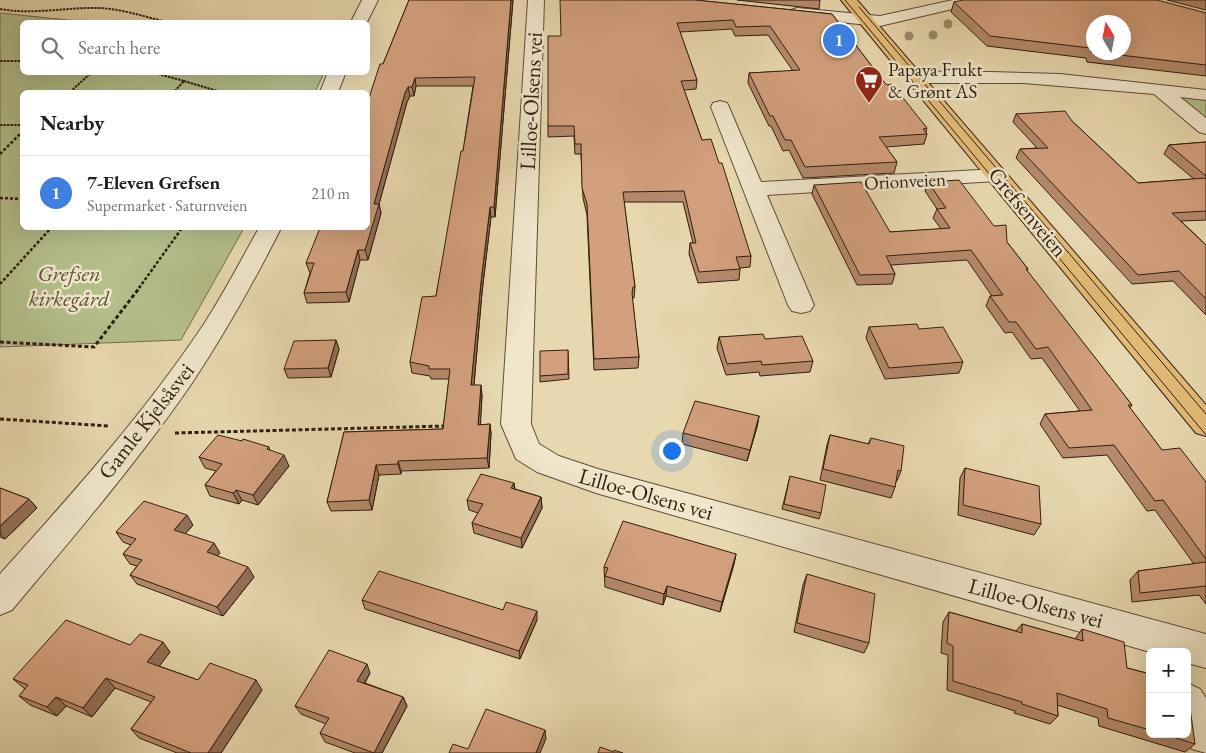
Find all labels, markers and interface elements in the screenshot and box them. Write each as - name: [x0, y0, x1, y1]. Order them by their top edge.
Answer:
- north arrow: [1086, 15, 1131, 60]
- search box: [20, 20, 370, 75]
- pin: 1: [823, 21, 855, 59]
- street label: Lilloe-Olsens vei: [513, 31, 549, 171]
- icon: search: [38, 34, 66, 62]
- text: Search here: [78, 35, 160, 60]
- place label: Papaya Frukt & Grønt AS: [888, 57, 982, 104]
- supermarket icon: Papaya Frukt & Grønt AS: [854, 65, 884, 104]
- text: Nearby: [40, 109, 104, 136]
- street label: Grefsenveien: [982, 161, 1074, 263]
- street label: Orionveien: [863, 166, 947, 196]
- text: 7-Eleven Grefsen: [87, 170, 220, 195]
- text: 1: [52, 183, 60, 204]
- text: 210 m: [311, 183, 350, 204]
- text: Supermarket · Saturnveien: [87, 195, 247, 216]
- park label: Grefsen kirkegård: [29, 259, 110, 313]
- street label: Gamle Kjelsåsvei: [91, 357, 201, 485]
- your location: [659, 438, 685, 464]
- street label: Lilloe-Olsens vei: [576, 461, 716, 527]
- street label: Lilloe-Olsens vei: [965, 571, 1107, 635]
- map controls: [1146, 648, 1191, 738]
- button: +: [1146, 648, 1191, 693]
- button: −: [1146, 693, 1191, 738]

